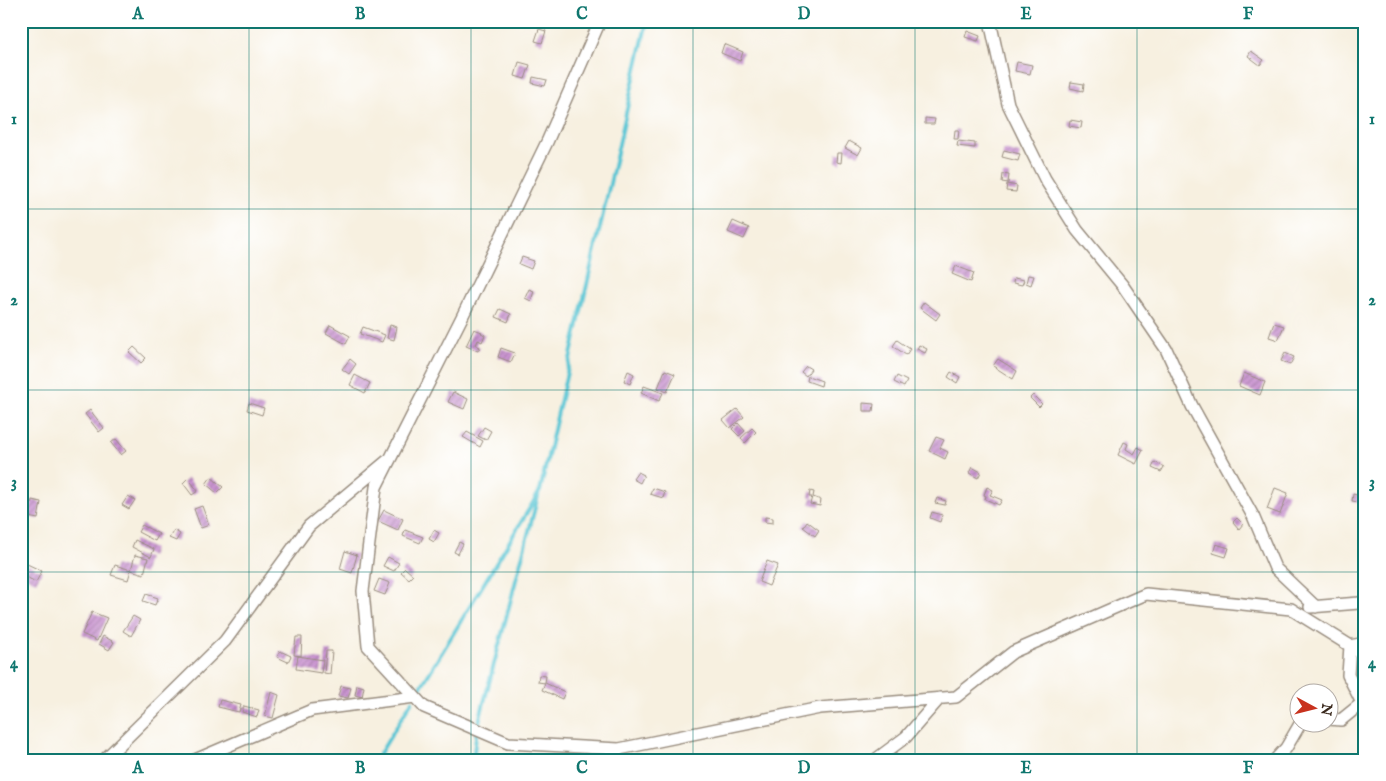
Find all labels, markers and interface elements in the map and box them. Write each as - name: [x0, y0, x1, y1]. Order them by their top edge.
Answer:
- text: A: [132, 5, 145, 25]
- text: B: [355, 5, 366, 25]
- text: C: [576, 5, 588, 25]
- text: D: [798, 5, 811, 25]
- text: E: [1020, 5, 1032, 25]
- text: F: [1243, 5, 1254, 25]
- text: 1: [11, 110, 17, 130]
- text: 1: [1369, 110, 1375, 130]
- text: 2: [10, 291, 18, 311]
- text: 2: [1368, 291, 1376, 311]
- text: 3: [11, 473, 17, 493]
- text: 3: [1369, 473, 1375, 493]
- text: 4: [10, 654, 19, 674]
- text: 4: [1368, 654, 1377, 674]
- north arrow: [1288, 684, 1338, 734]
- text: N: [1316, 701, 1336, 717]
- text: A: [132, 759, 145, 779]
- text: B: [355, 759, 366, 779]
- text: C: [576, 759, 588, 779]
- text: D: [798, 759, 811, 779]
- text: E: [1020, 759, 1032, 779]
- text: F: [1243, 759, 1254, 779]

